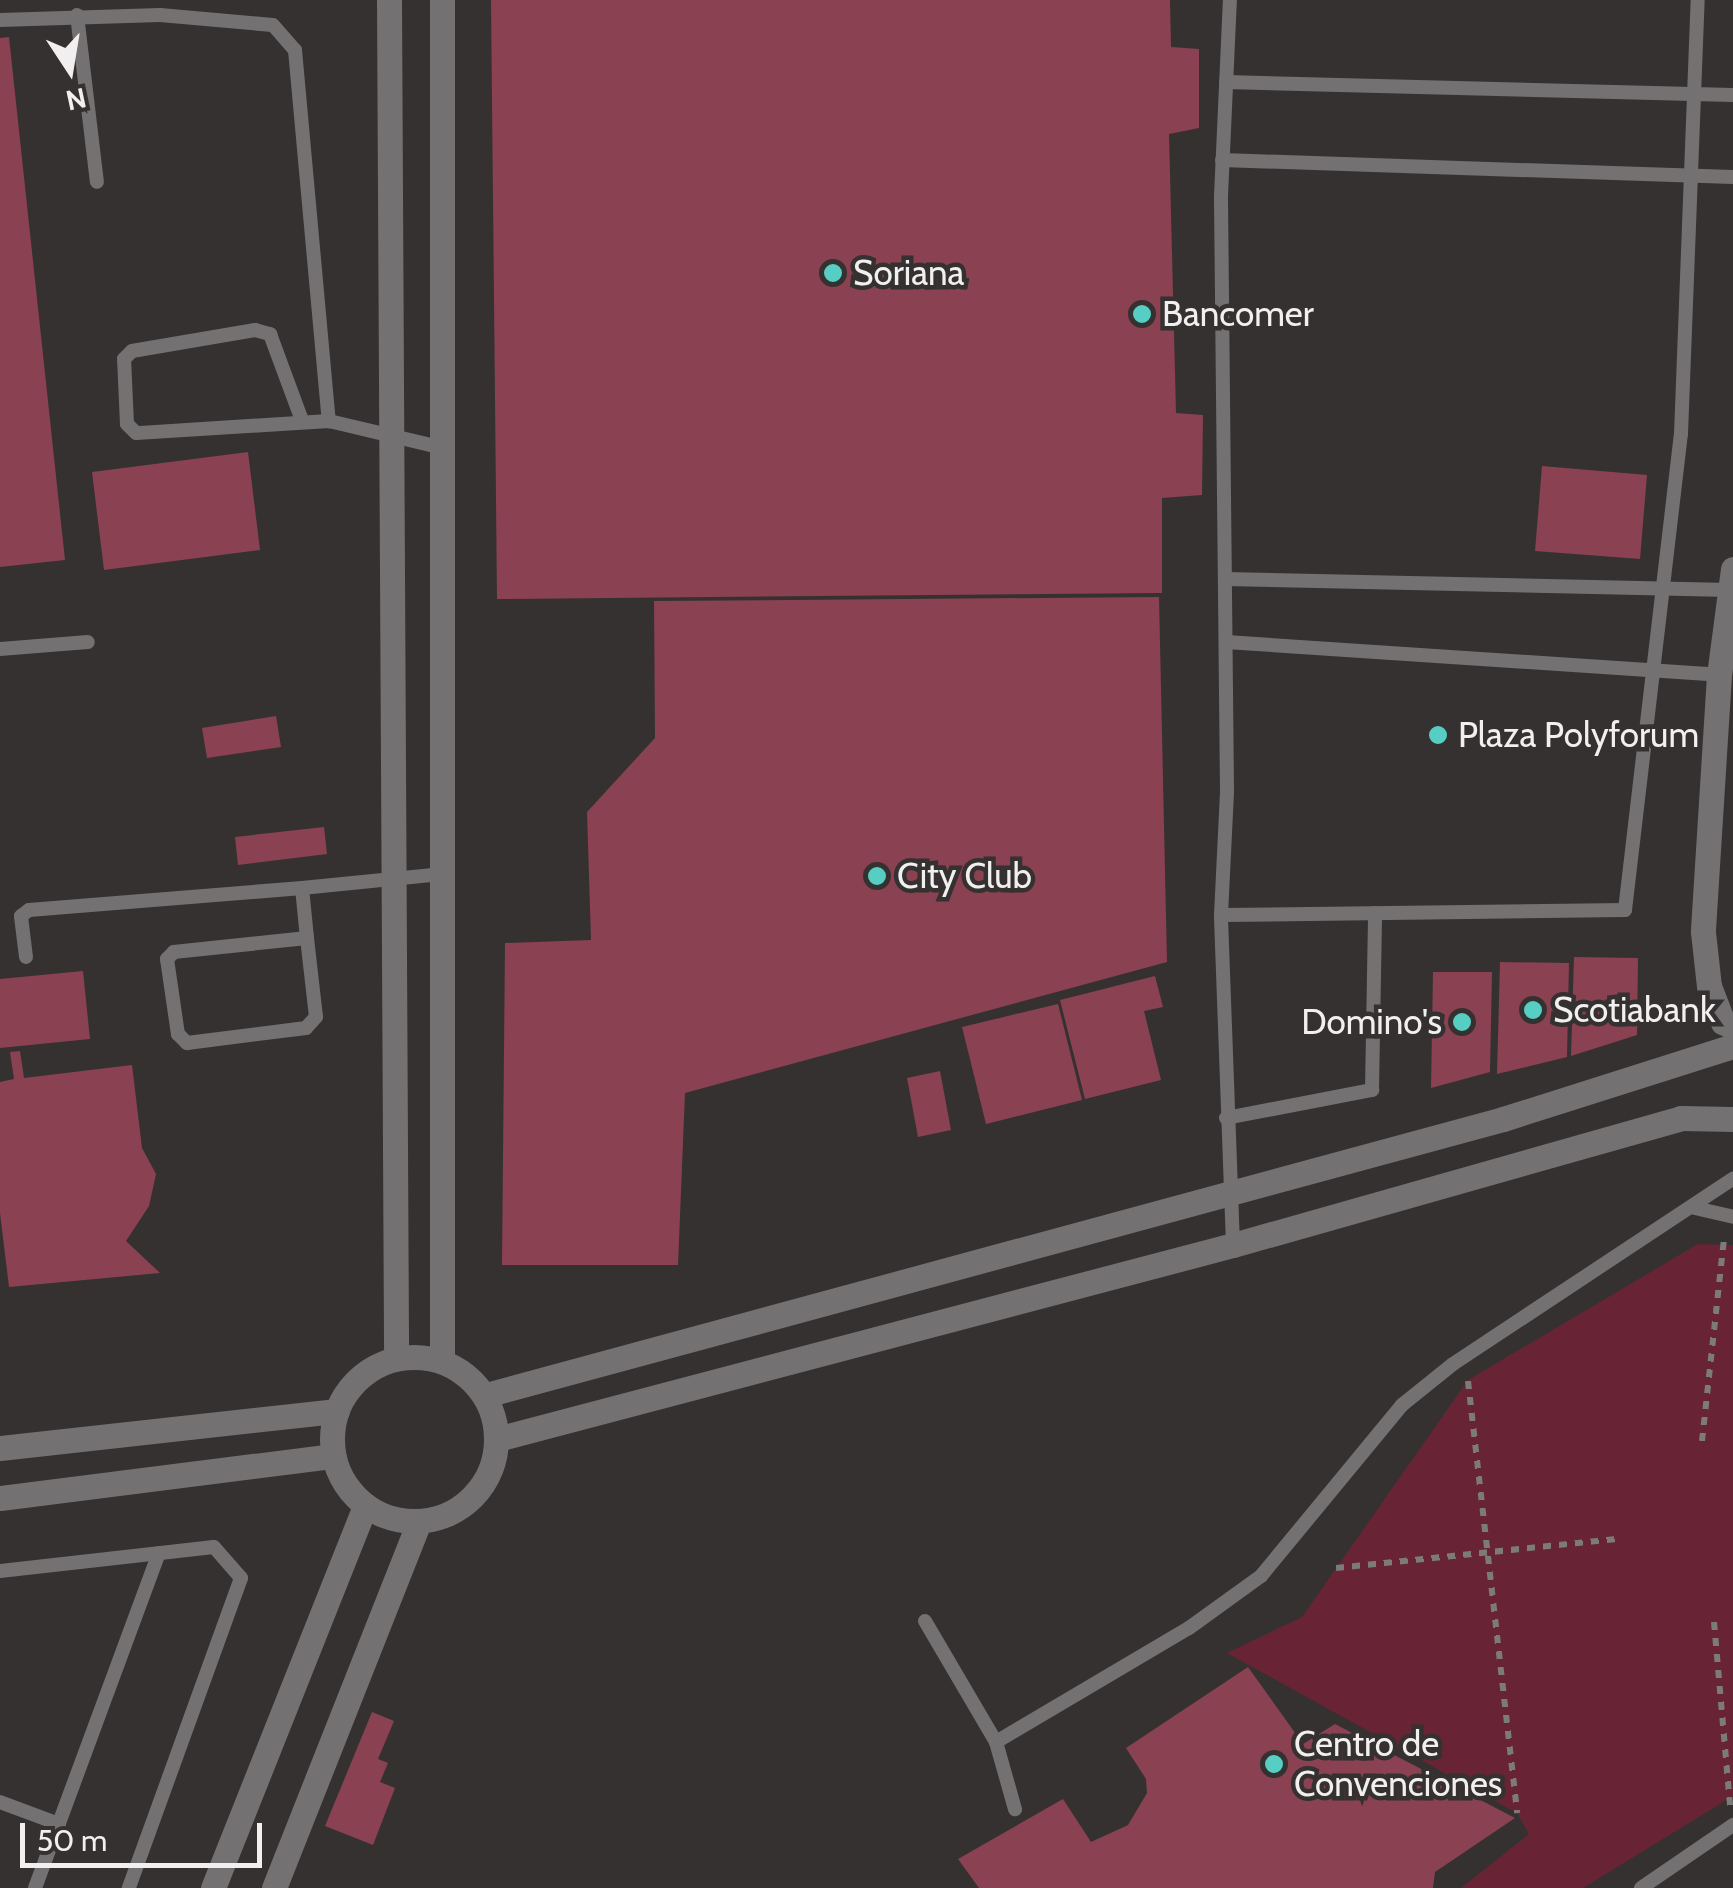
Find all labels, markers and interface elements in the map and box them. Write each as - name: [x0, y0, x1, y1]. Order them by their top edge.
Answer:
- north arrow: [20, 20, 120, 120]
- text: N: [63, 81, 89, 118]
- place label: Soriana: [853, 252, 964, 294]
- marker: Soriana: [822, 262, 844, 284]
- place label: Bancomer: [1162, 293, 1314, 335]
- marker: Bancomer: [1131, 303, 1153, 325]
- place label: Plaza Polyforum: [1458, 714, 1699, 756]
- marker: Plaza Polyforum: [1427, 724, 1449, 746]
- place label: City Club: [897, 855, 1032, 897]
- marker: City Club: [866, 865, 888, 887]
- place label: Scotiabank: [1553, 989, 1716, 1031]
- marker: Scotiabank: [1522, 999, 1544, 1021]
- place label: Domino's: [1301, 1001, 1442, 1043]
- marker: Domino's: [1451, 1011, 1473, 1033]
- place label: Centro de Convenciones: [1294, 1723, 1502, 1805]
- marker: Centro de Convenciones: [1263, 1753, 1285, 1775]
- scale bar: [25, 1803, 268, 1865]
- text: 50 m: [37, 1822, 107, 1859]

